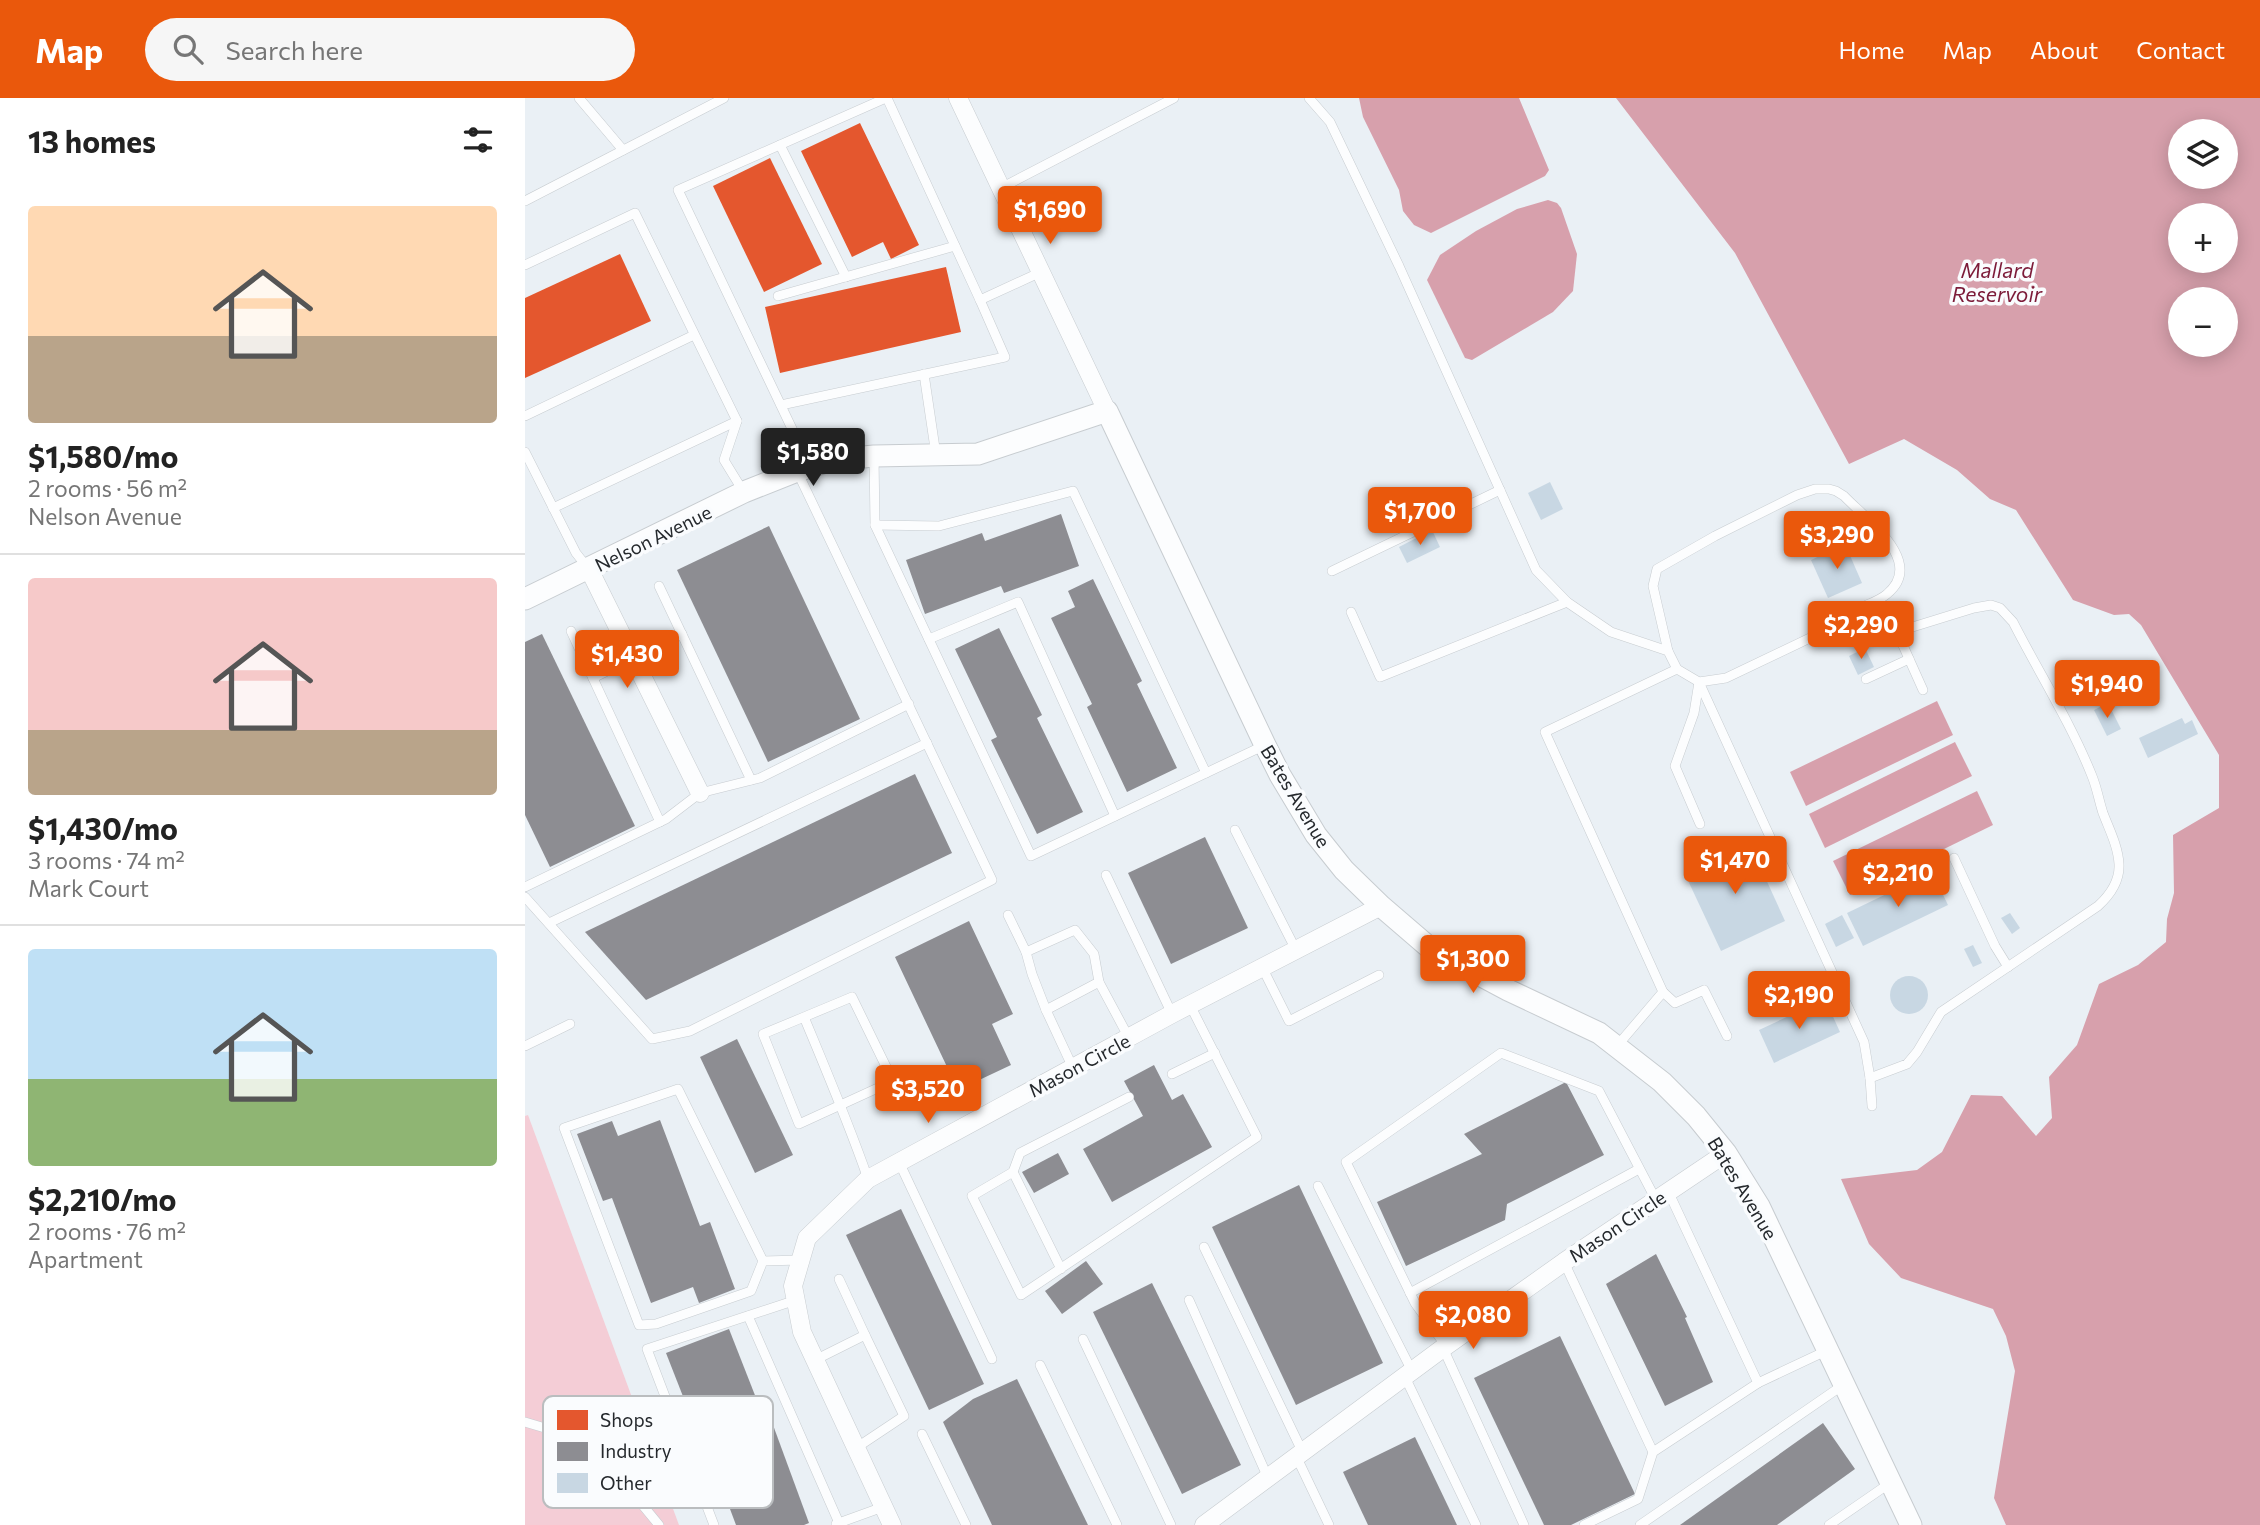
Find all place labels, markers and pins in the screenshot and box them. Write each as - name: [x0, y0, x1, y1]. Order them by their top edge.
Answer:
- pin: $1,690: [993, 186, 1107, 246]
- pin: $1,580: [756, 428, 870, 488]
- pin: $1,700: [1363, 488, 1477, 547]
- pin: $3,290: [1780, 512, 1894, 571]
- pin: $2,290: [1804, 602, 1918, 661]
- pin: $1,430: [570, 630, 684, 690]
- pin: $1,940: [2050, 660, 2164, 720]
- pin: $1,470: [1678, 836, 1792, 896]
- pin: $2,210: [1841, 850, 1955, 909]
- pin: $1,300: [1416, 936, 1530, 995]
- pin: $2,190: [1742, 972, 1856, 1031]
- pin: $3,520: [871, 1066, 985, 1125]
- pin: $2,080: [1416, 1292, 1530, 1351]

